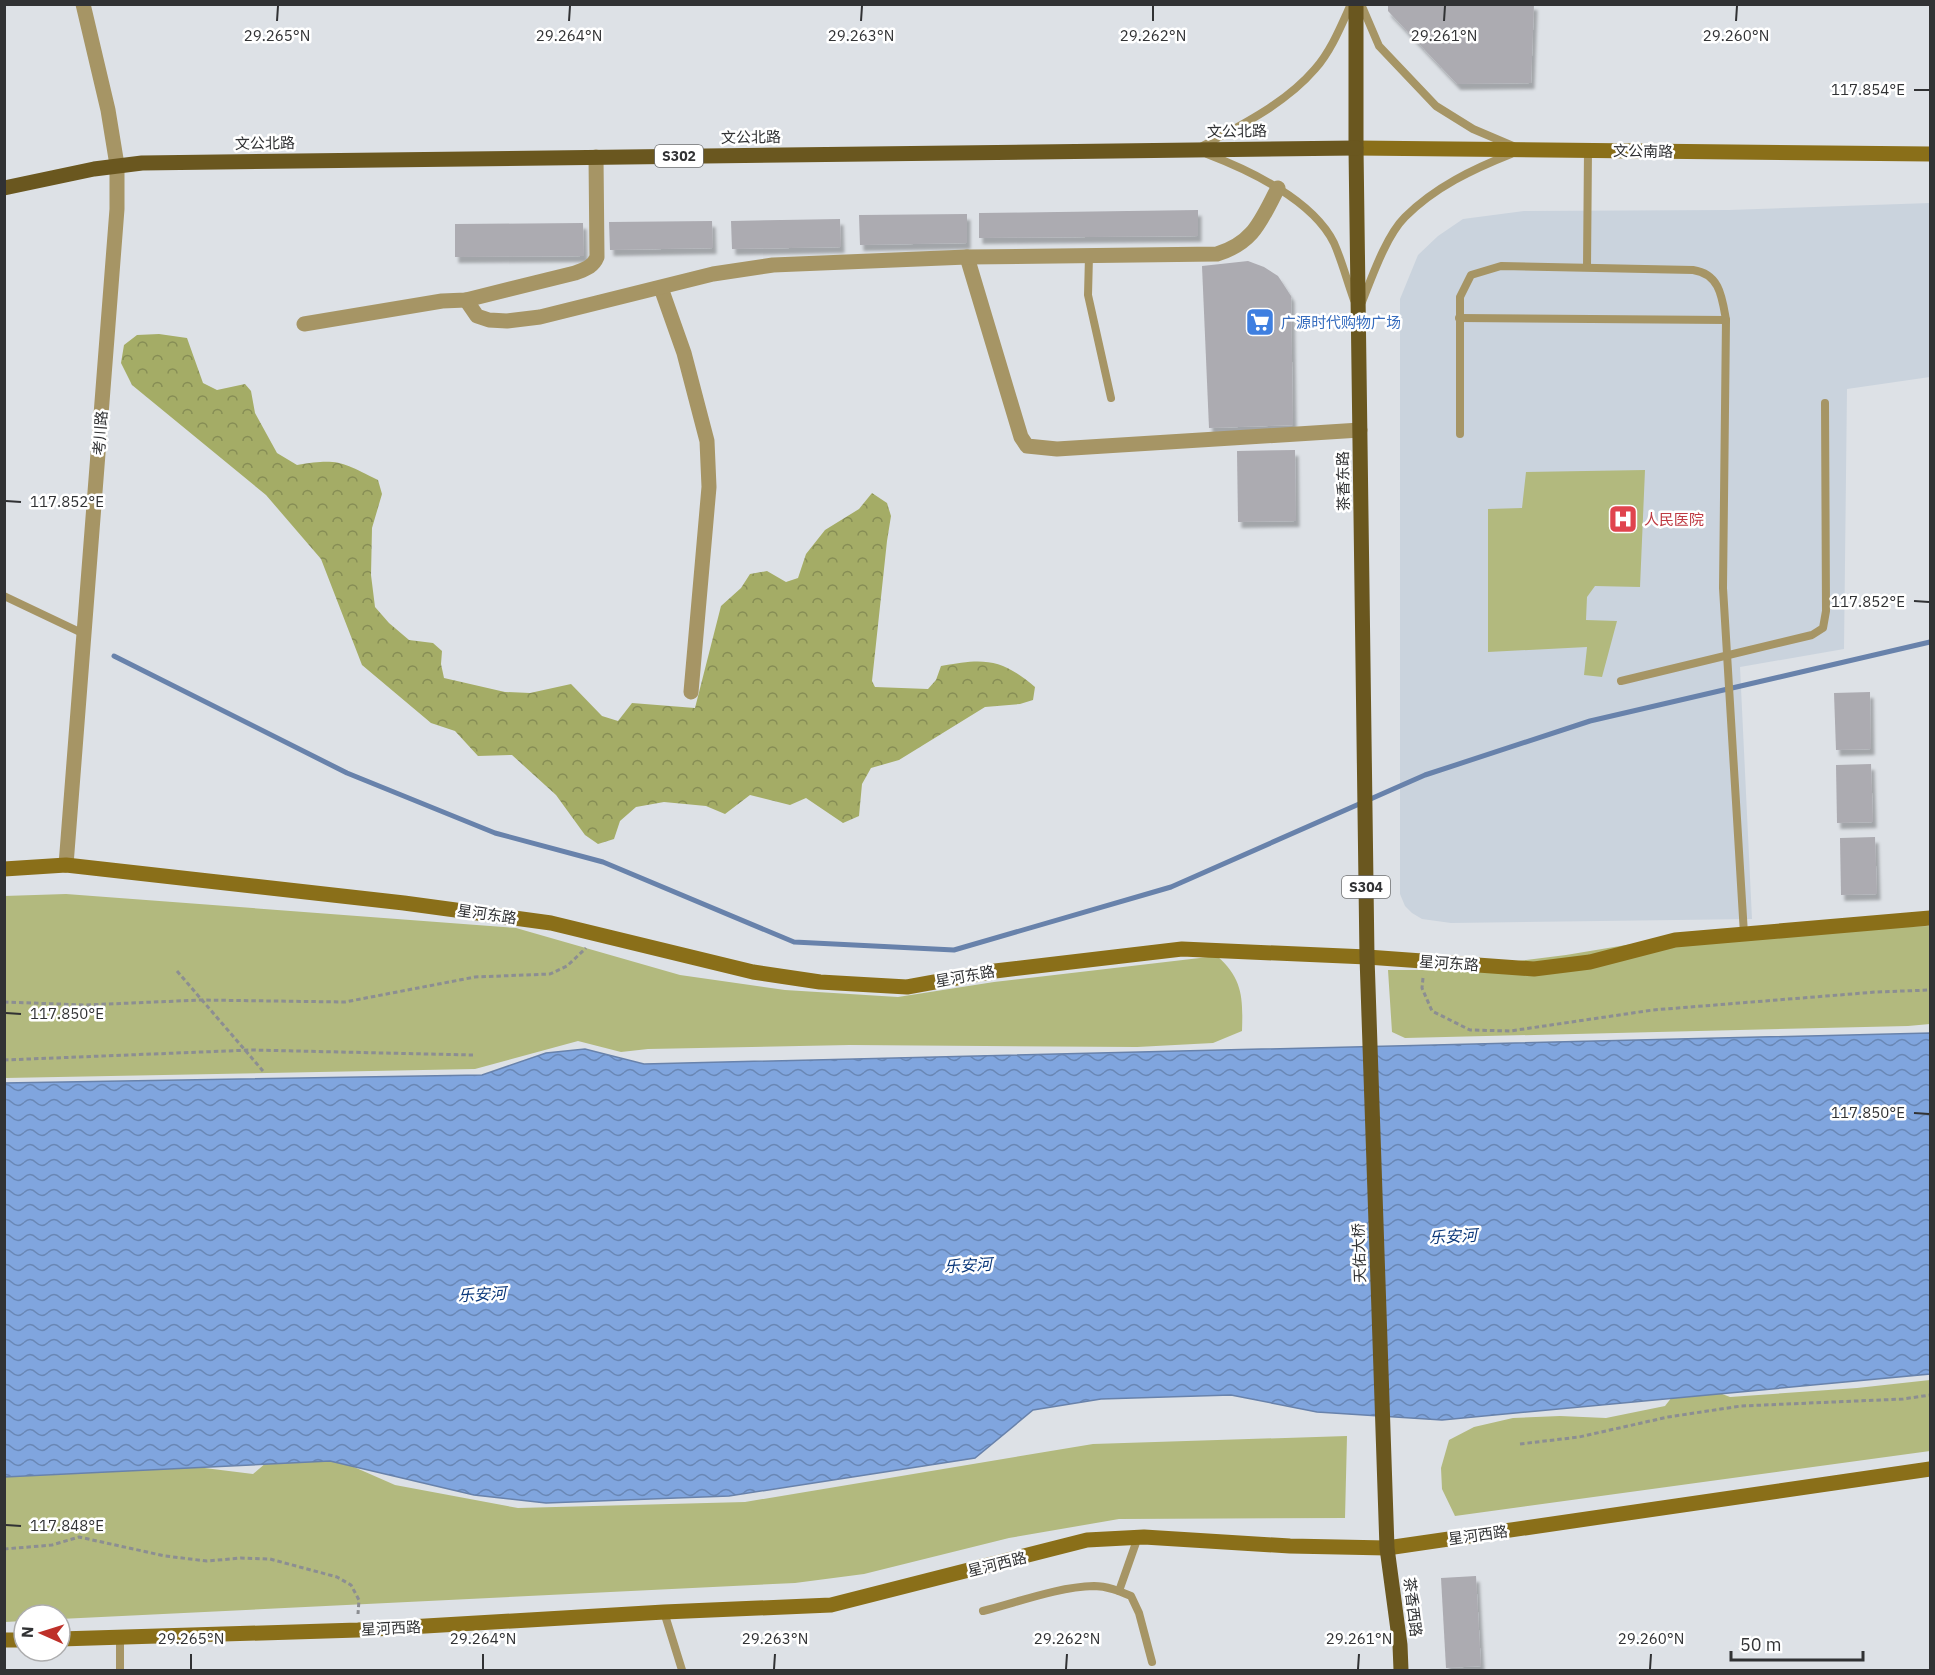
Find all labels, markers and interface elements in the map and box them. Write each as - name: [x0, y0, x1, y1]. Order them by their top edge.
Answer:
- text: 29.265°N: [244, 26, 310, 45]
- text: 29.264°N: [536, 26, 602, 45]
- text: 29.263°N: [828, 26, 894, 45]
- text: 29.262°N: [1120, 26, 1186, 45]
- text: 29.261°N: [1411, 26, 1477, 45]
- text: 29.260°N: [1703, 26, 1769, 45]
- text: 117.854°E: [1831, 80, 1905, 99]
- street label: 文公北路: [1207, 121, 1267, 141]
- street label: 文公北路: [721, 127, 781, 147]
- street label: 文公北路: [235, 133, 295, 153]
- street label: 文公南路: [1613, 141, 1673, 161]
- road number: S302: [655, 145, 703, 167]
- supermarket icon: 广源时代购物广场: [1244, 306, 1276, 338]
- place label: 广源时代购物广场: [1281, 313, 1401, 332]
- street label: 考川路: [89, 410, 111, 456]
- street label: 茶香东路: [1333, 451, 1353, 511]
- text: 117.852°E: [30, 492, 104, 511]
- hospital icon: 人民医院: [1607, 503, 1639, 535]
- place label: 人民医院: [1644, 510, 1704, 529]
- text: 117.852°E: [1831, 592, 1905, 611]
- road number: S304: [1342, 876, 1390, 898]
- street label: 星河东路: [456, 900, 518, 928]
- street label: 星河东路: [1418, 951, 1480, 975]
- street label: 星河东路: [934, 961, 996, 991]
- text: 117.850°E: [30, 1004, 104, 1023]
- text: 117.850°E: [1831, 1103, 1905, 1122]
- street label: 天佑大桥: [1348, 1223, 1370, 1283]
- water label: 乐安河: [1429, 1225, 1480, 1247]
- water label: 乐安河: [944, 1254, 995, 1276]
- water label: 乐安河: [458, 1283, 509, 1305]
- text: 117.848°E: [30, 1516, 104, 1535]
- street label: 星河西路: [1447, 1521, 1509, 1549]
- street label: 星河西路: [966, 1548, 1028, 1580]
- street label: 茶香西路: [1400, 1576, 1426, 1638]
- north arrow: [12, 1603, 72, 1663]
- street label: 星河西路: [361, 1617, 421, 1639]
- scale bar: [1731, 1624, 1863, 1662]
- text: N: [17, 1626, 37, 1639]
- text: 29.265°N: [158, 1629, 224, 1648]
- text: 29.264°N: [450, 1629, 516, 1648]
- text: 29.263°N: [742, 1629, 808, 1648]
- text: 29.262°N: [1034, 1629, 1100, 1648]
- text: 29.261°N: [1326, 1629, 1392, 1648]
- text: 29.260°N: [1618, 1629, 1684, 1648]
- text: 50 m: [1740, 1633, 1782, 1656]

